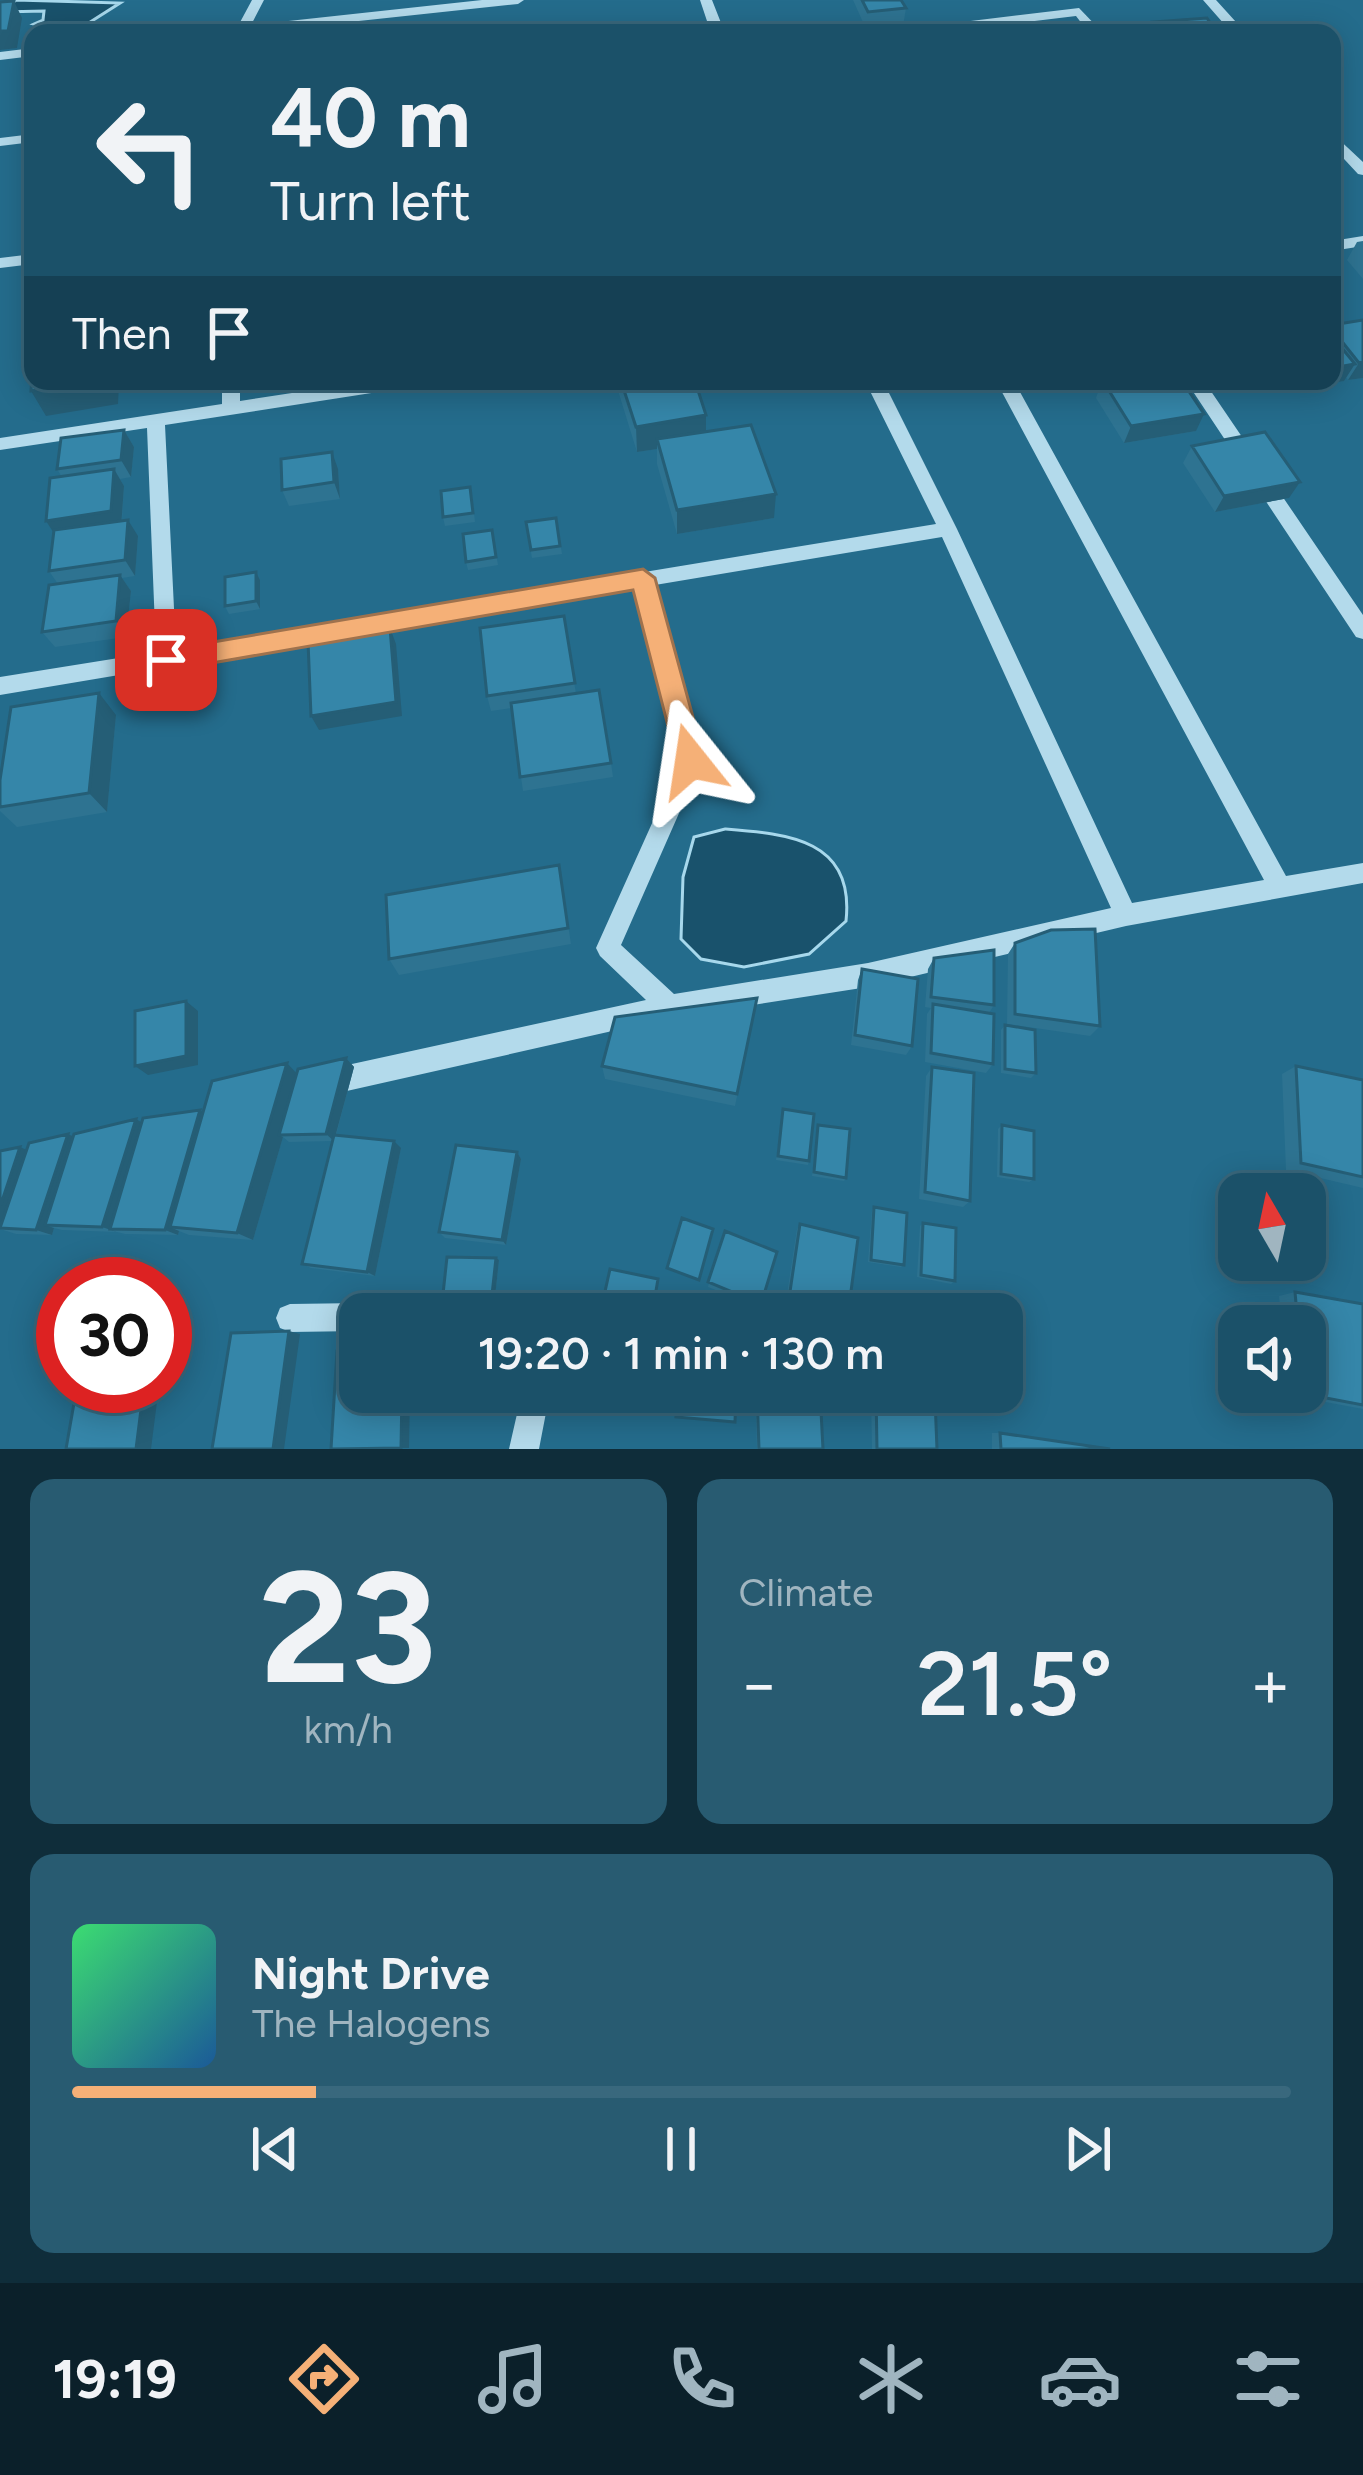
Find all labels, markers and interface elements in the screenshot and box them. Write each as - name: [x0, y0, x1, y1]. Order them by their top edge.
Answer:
- text: 40 m: [270, 67, 471, 168]
- icon: left: [72, 72, 228, 228]
- text: Turn left: [270, 169, 471, 234]
- icon: arrive: [196, 300, 262, 366]
- text: Then: [72, 306, 172, 360]
- pin: [115, 609, 217, 711]
- icon: arrive: [133, 627, 199, 693]
- position arrow: [628, 698, 754, 824]
- north arrow: [1218, 1173, 1326, 1281]
- map controls: [1218, 1173, 1326, 1413]
- speed limit sign: 30: [36, 1257, 192, 1413]
- button: sound: [1218, 1305, 1326, 1413]
- text: 19:20 · 1 min · 130 m: [478, 1326, 884, 1380]
- text: 23: [260, 1534, 437, 1721]
- text: Climate: [739, 1569, 873, 1616]
- text: 21.5°: [917, 1629, 1113, 1738]
- text: −: [739, 1644, 780, 1724]
- text: +: [1250, 1644, 1291, 1724]
- text: km/h: [304, 1706, 393, 1753]
- text: Night Drive: [252, 1946, 490, 2000]
- text: The Halogens: [252, 2000, 491, 2047]
- icon: previous: [242, 2116, 308, 2182]
- icon: pause: [648, 2116, 714, 2182]
- icon: next: [1055, 2116, 1121, 2182]
- icon: directions: [282, 2337, 366, 2421]
- icon: music: [471, 2337, 555, 2421]
- icon: phone: [660, 2337, 744, 2421]
- icon: climate: [849, 2337, 933, 2421]
- icon: car: [1038, 2337, 1122, 2421]
- icon: filters: [1226, 2337, 1310, 2421]
- text: 19:19: [52, 2347, 177, 2412]

